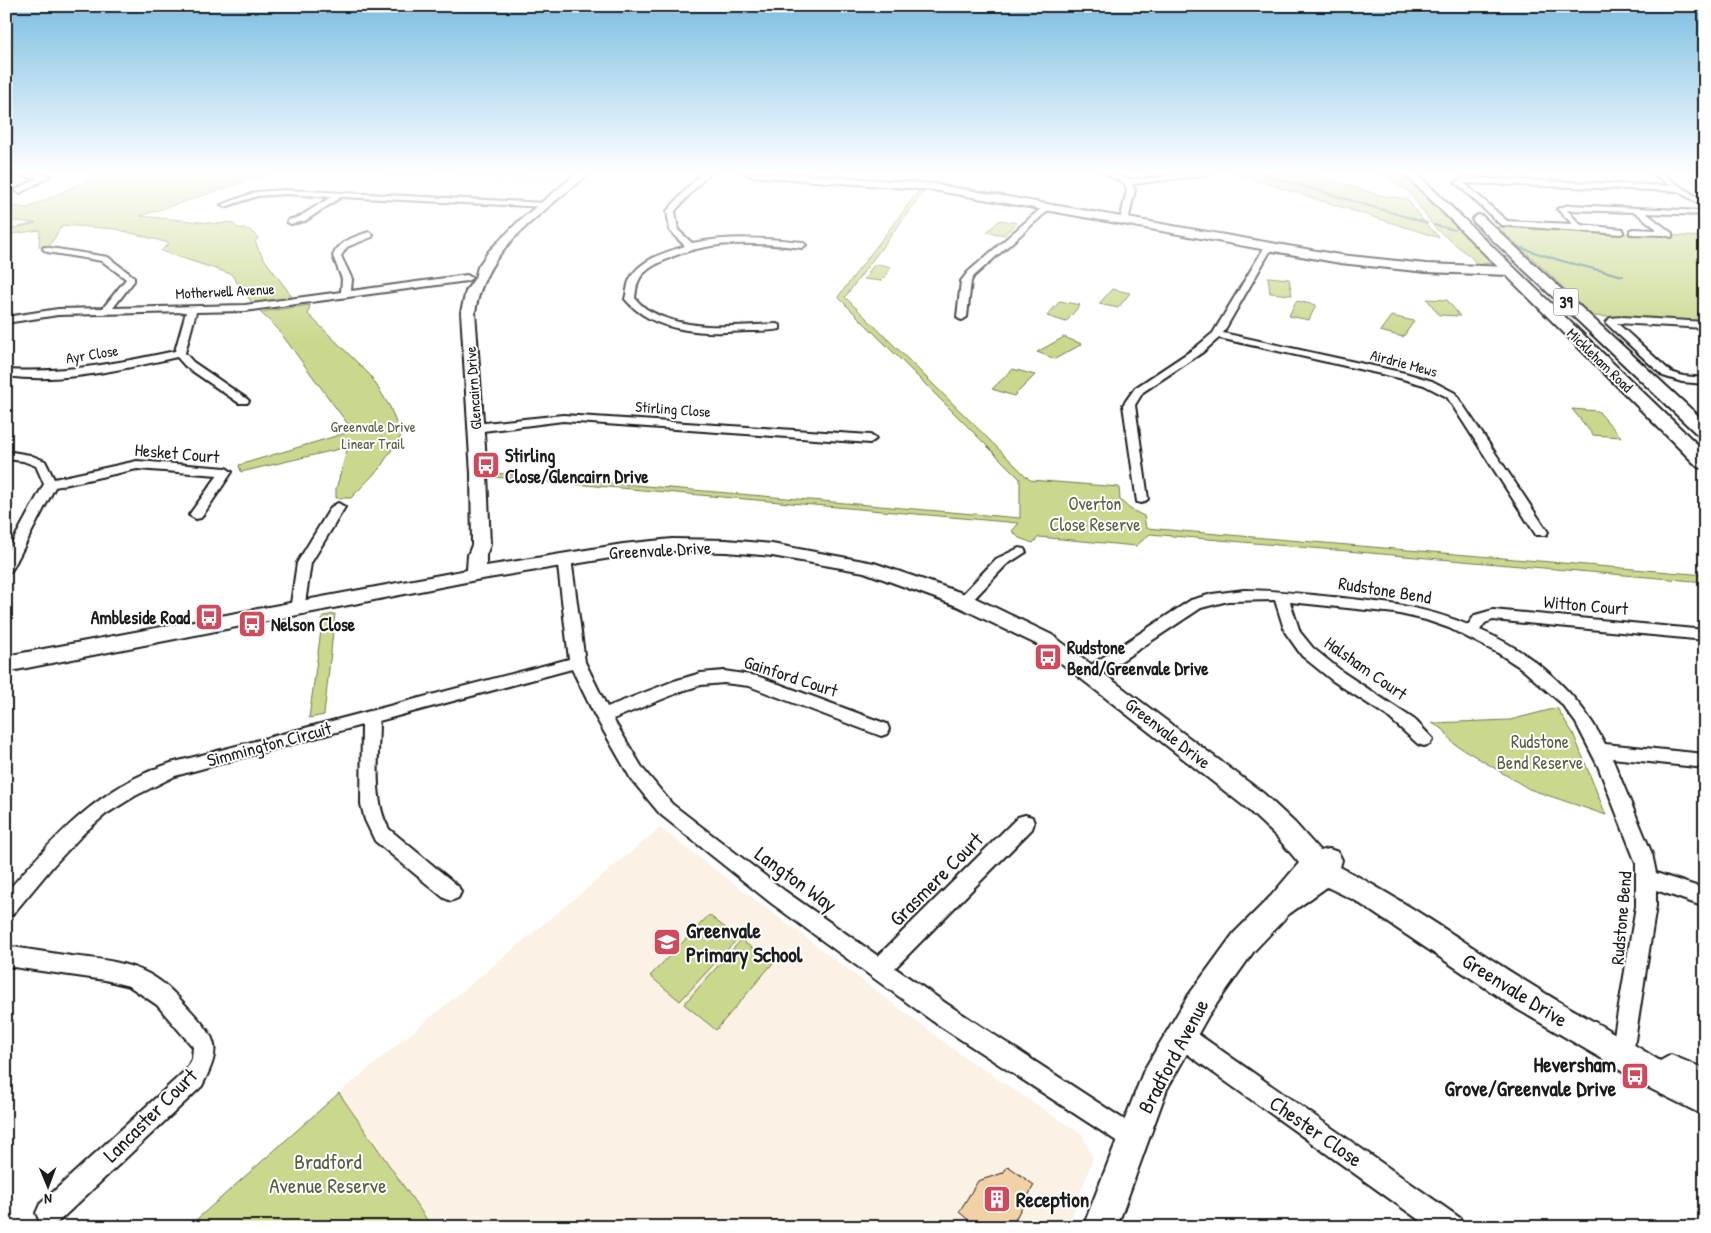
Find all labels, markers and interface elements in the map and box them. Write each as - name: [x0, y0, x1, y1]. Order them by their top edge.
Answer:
- street label: Motherwell Avenue: [175, 278, 275, 304]
- road number: 39: [1554, 288, 1578, 316]
- street label: Mickleham Road: [1562, 323, 1638, 397]
- street label: Ayr Close: [64, 339, 120, 369]
- street label: Airdrie Mews: [1368, 344, 1440, 382]
- street label: Glencairn Drive: [460, 346, 486, 430]
- street label: Stirling Close: [635, 396, 711, 422]
- park label: Greenvale Drive Linear Trail: [330, 416, 416, 454]
- street label: Hesket Court: [134, 437, 221, 469]
- place label: Stirling Close/Glencairn Drive: [505, 443, 649, 489]
- bus stop icon: Stirling Close/Glencairn Drive: [471, 450, 501, 480]
- park label: Overton Close Reserve: [1050, 491, 1140, 537]
- street label: Greenvale Drive: [608, 535, 712, 565]
- street label: Rudstone Bend: [1337, 570, 1433, 610]
- street label: Witton Court: [1543, 589, 1630, 621]
- bus stop icon: Ambleside Road: [194, 602, 224, 632]
- place label: Ambleside Road: [91, 605, 190, 630]
- bus stop icon: Nelson Close: [237, 609, 267, 639]
- place label: Nelson Close: [271, 612, 356, 637]
- street label: Halsham Court: [1320, 630, 1413, 706]
- place label: Rudstone Bend/Greenvale Drive: [1067, 635, 1209, 681]
- bus stop icon: Rudstone Bend/Greenvale Drive: [1033, 642, 1063, 672]
- street label: Gainford Court: [741, 649, 842, 703]
- street label: Greenvale Drive: [1120, 692, 1216, 774]
- street label: Simmington Circuit: [204, 715, 335, 773]
- park label: Rudstone Bend Reserve: [1497, 729, 1583, 775]
- street label: Grasmere Court: [883, 825, 990, 932]
- street label: Langton Way: [749, 839, 843, 919]
- street label: Rudstone Bend: [1604, 870, 1638, 966]
- place label: Greenvale Primary School: [686, 916, 803, 970]
- school or university icon: Greenvale Primary School: [652, 927, 682, 957]
- street label: Greenvale Drive: [1457, 946, 1573, 1034]
- street label: Bradford Avenue: [1131, 994, 1215, 1118]
- place label: Heversham Grove/Greenvale Drive: [1444, 1050, 1617, 1103]
- street label: Lancaster Court: [97, 1061, 204, 1168]
- bus stop icon: Heversham Grove/Greenvale Drive: [1620, 1061, 1650, 1091]
- street label: Chester Close: [1264, 1088, 1368, 1174]
- park label: Bradford Avenue Reserve: [269, 1147, 387, 1200]
- north arrow: [22, 1160, 72, 1210]
- building icon: Reception: [982, 1184, 1012, 1214]
- place label: Reception: [1016, 1185, 1089, 1215]
- text: N: [44, 1190, 52, 1209]

